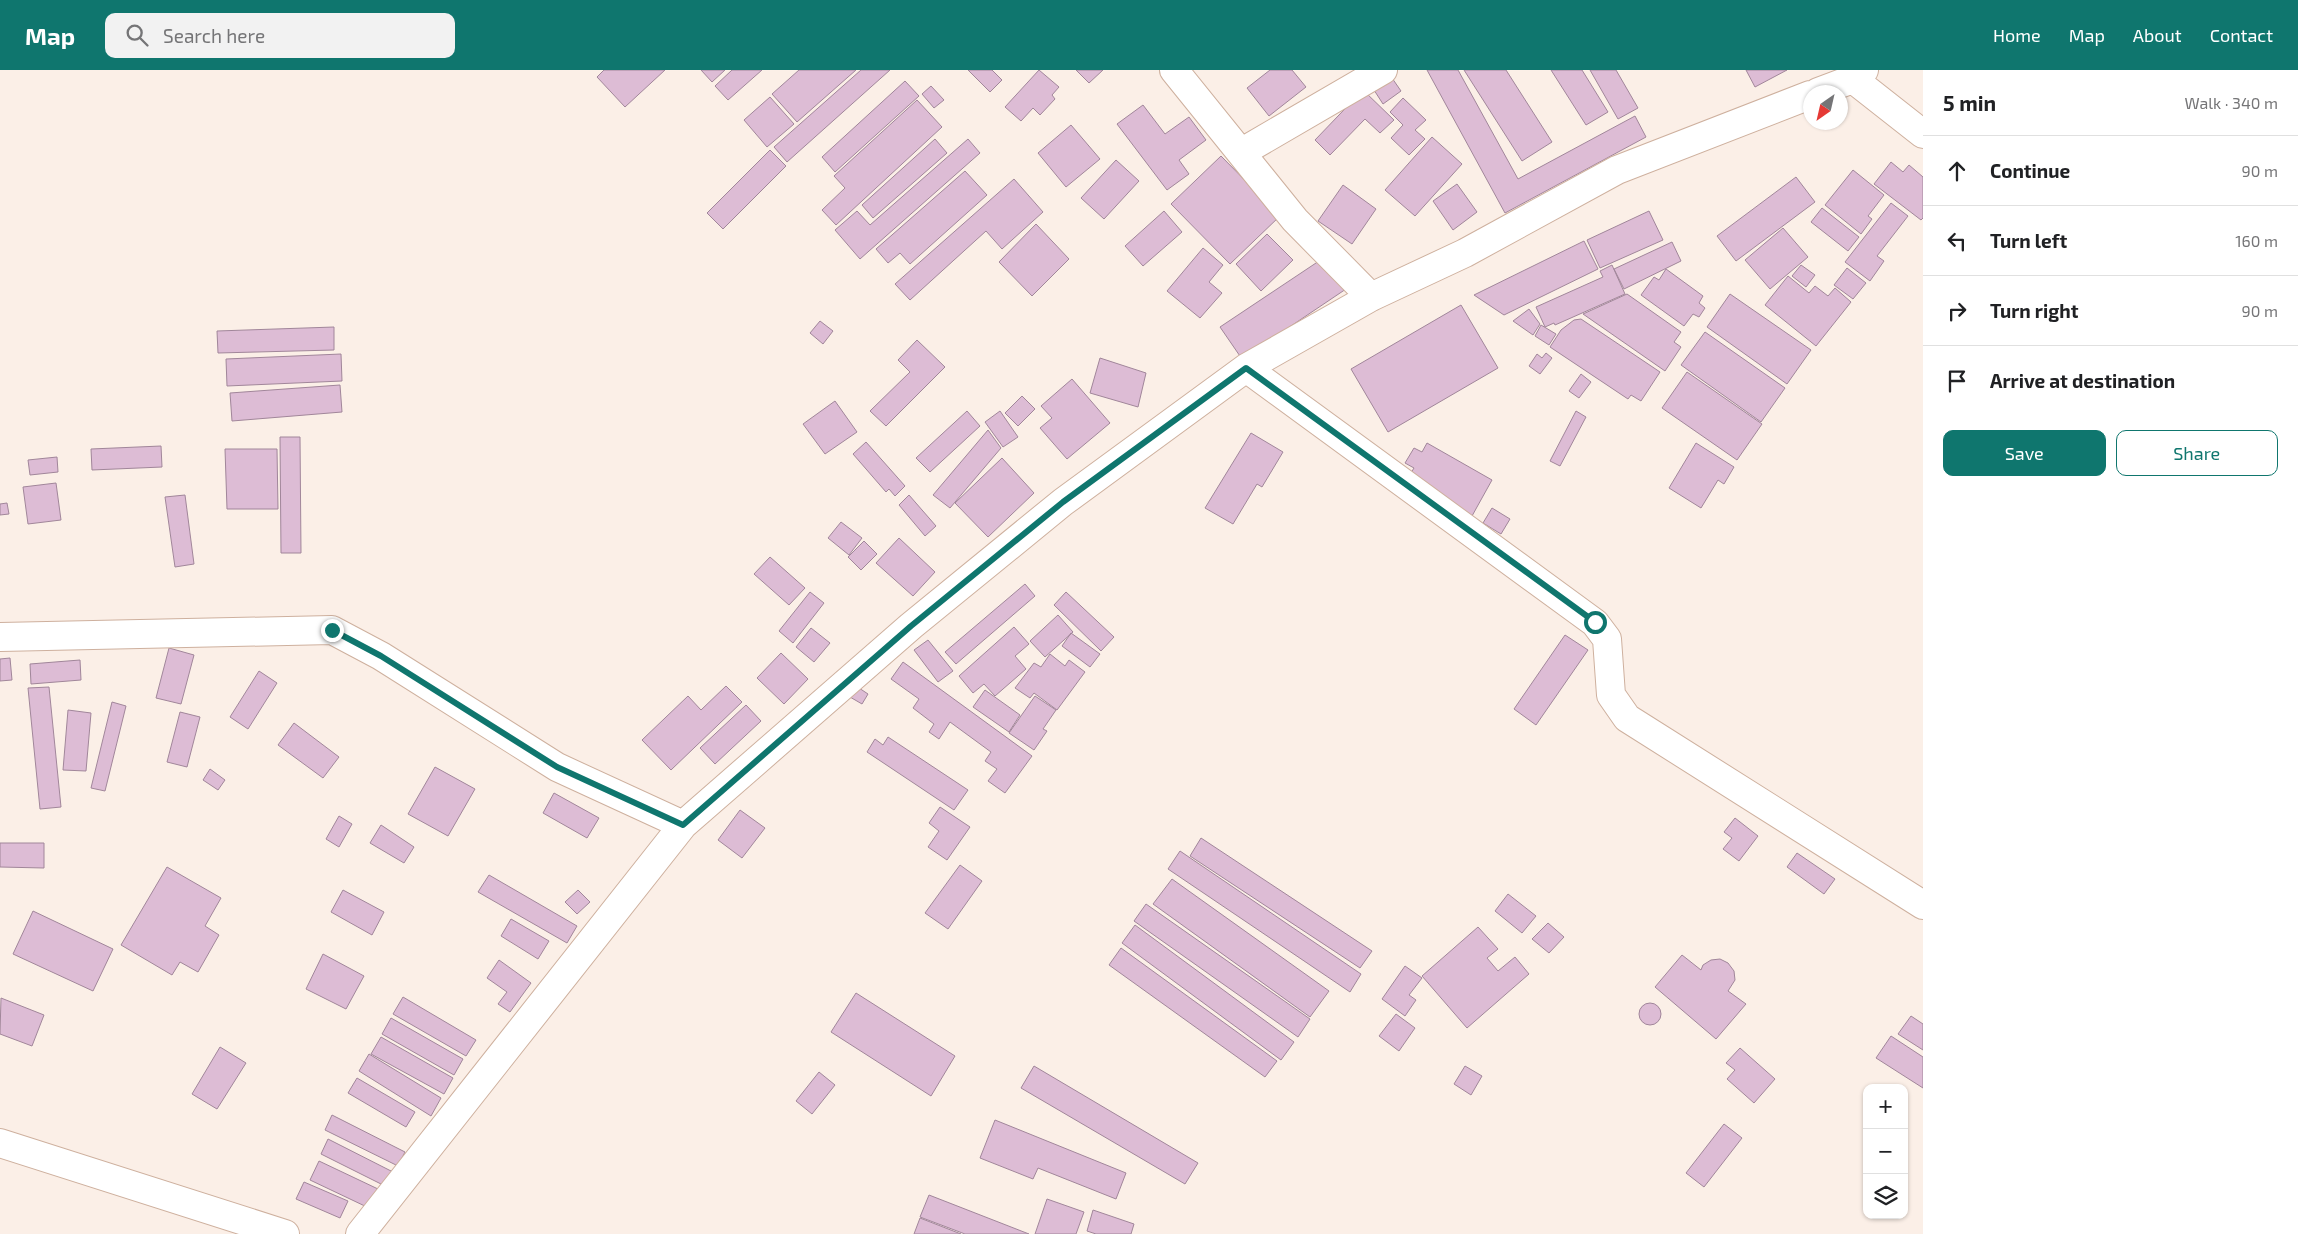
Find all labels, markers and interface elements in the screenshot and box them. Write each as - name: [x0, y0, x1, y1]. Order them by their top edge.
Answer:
- search box: [105, 13, 455, 58]
- text: Map: [25, 21, 75, 50]
- icon: search: [123, 21, 151, 49]
- text: Search here: [163, 24, 265, 47]
- text: Home: [1993, 24, 2041, 46]
- text: Map: [2069, 24, 2105, 46]
- text: About: [2133, 24, 2182, 46]
- text: Contact: [2210, 24, 2273, 46]
- north arrow: [1803, 85, 1848, 130]
- text: 5 min: [1943, 90, 1996, 115]
- text: Walk · 340 m: [2185, 93, 2278, 112]
- icon: ahead: [1943, 157, 1971, 185]
- text: Continue: [1990, 159, 2070, 182]
- text: 90 m: [2242, 161, 2278, 180]
- icon: left: [1943, 227, 1971, 255]
- text: Turn left: [1990, 229, 2067, 252]
- text: 160 m: [2235, 231, 2278, 250]
- icon: right: [1943, 297, 1971, 325]
- text: Turn right: [1990, 299, 2078, 322]
- text: 90 m: [2242, 301, 2278, 320]
- icon: arrive: [1943, 367, 1971, 395]
- text: Arrive at destination: [1990, 369, 2175, 392]
- button: Save: [1943, 430, 2106, 476]
- button: Share: [2116, 430, 2278, 476]
- route start: [1584, 611, 1607, 634]
- route end: [321, 619, 344, 642]
- map controls: [1863, 1084, 1908, 1219]
- button: +: [1863, 1084, 1908, 1129]
- button: −: [1863, 1129, 1908, 1174]
- button: layers: [1863, 1174, 1908, 1219]

